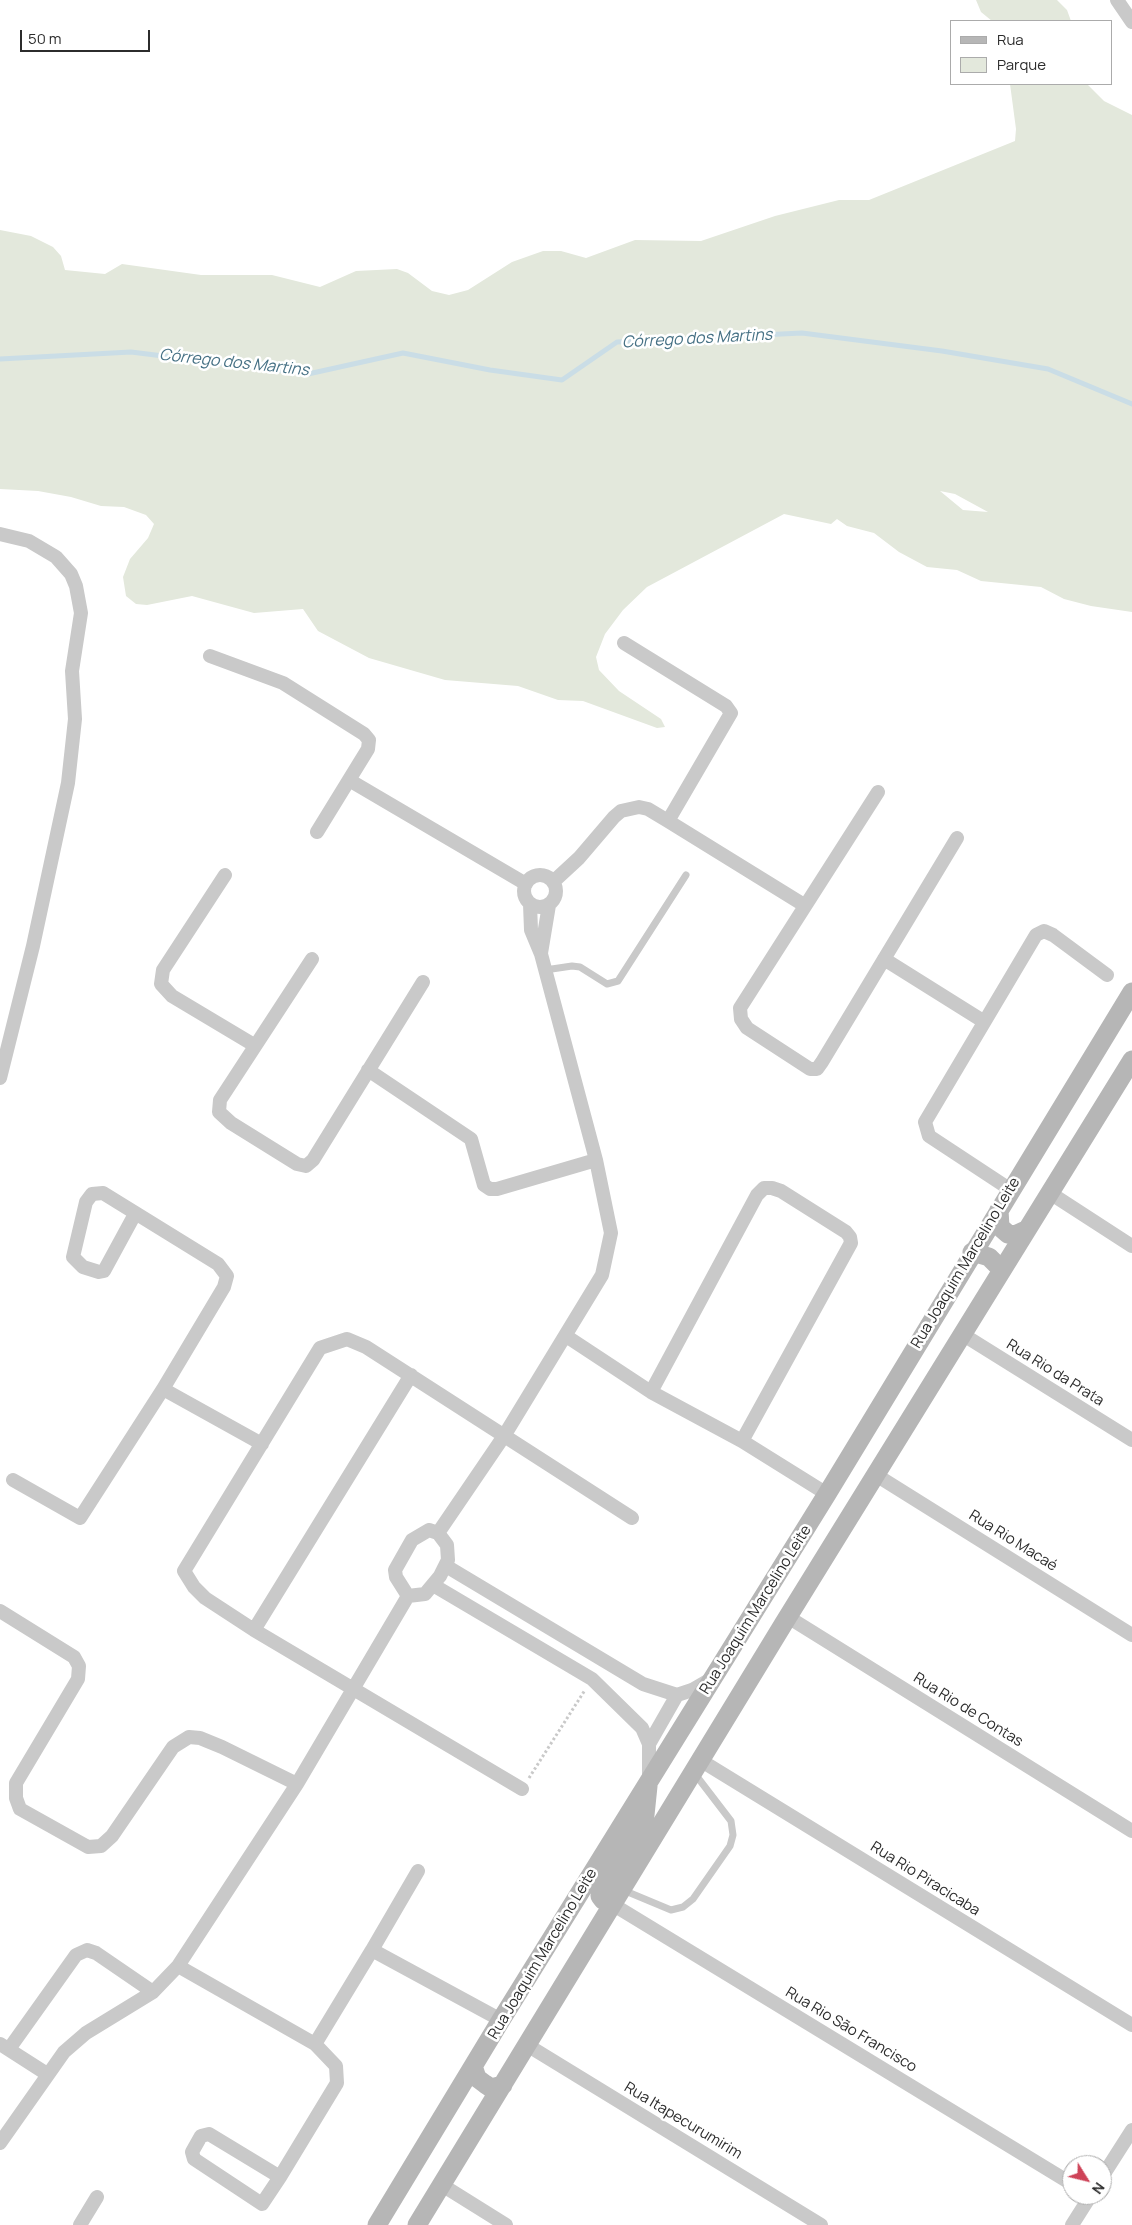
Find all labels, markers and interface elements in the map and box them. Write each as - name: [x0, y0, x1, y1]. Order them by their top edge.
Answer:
- scale bar: [22, 20, 152, 52]
- legend: [950, 20, 1112, 85]
- text: 50 m: [28, 28, 62, 49]
- text: Rua: [997, 29, 1024, 50]
- text: Parque: [997, 54, 1046, 75]
- water label: Córrego dos Martins: [621, 325, 773, 353]
- water label: Córrego dos Martins: [158, 346, 310, 380]
- street label: Rua Joaquim Marcelino Leite: [908, 1174, 1024, 1352]
- street label: Rua Rio da Prata: [1003, 1336, 1107, 1410]
- street label: Rua Rio Macaé: [965, 1507, 1061, 1575]
- street label: Rua Joaquim Marcelino Leite: [696, 1522, 816, 1698]
- street label: Rua Rio de Contas: [910, 1669, 1026, 1751]
- street label: Rua Rio Piracicaba: [867, 1838, 983, 1920]
- street label: Rua Joaquim Marcelino Leite: [485, 1865, 601, 2043]
- street label: Rua Rio São Francisco: [782, 1984, 920, 2076]
- street label: Rua Itapecurumirim: [621, 2079, 745, 2163]
- north arrow: [1062, 2155, 1112, 2205]
- text: N: [1088, 2179, 1109, 2198]

